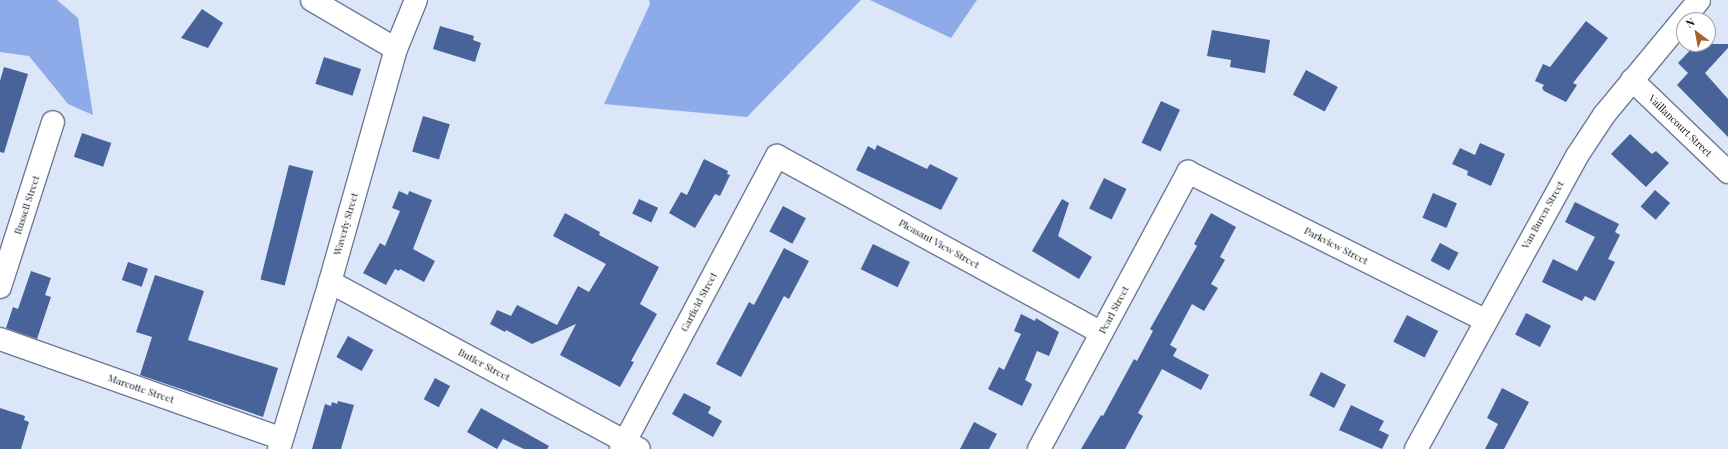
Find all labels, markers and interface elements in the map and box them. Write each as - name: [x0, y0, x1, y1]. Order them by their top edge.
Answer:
- north arrow: [1676, 12, 1716, 52]
- text: N: [1683, 14, 1697, 31]
- street label: Vaillancourt Street: [1646, 93, 1714, 159]
- street label: Russell Street: [12, 174, 42, 236]
- street label: Van Buren Street: [1519, 179, 1567, 251]
- street label: Waverly Street: [331, 191, 361, 257]
- street label: Pleasant View Street: [896, 217, 982, 271]
- street label: Parkview Street: [1302, 225, 1370, 267]
- street label: Garfield Street: [678, 270, 720, 334]
- street label: Pearl Street: [1096, 284, 1132, 336]
- street label: Butler Street: [456, 346, 512, 384]
- street label: Marcotte Street: [106, 372, 176, 406]

